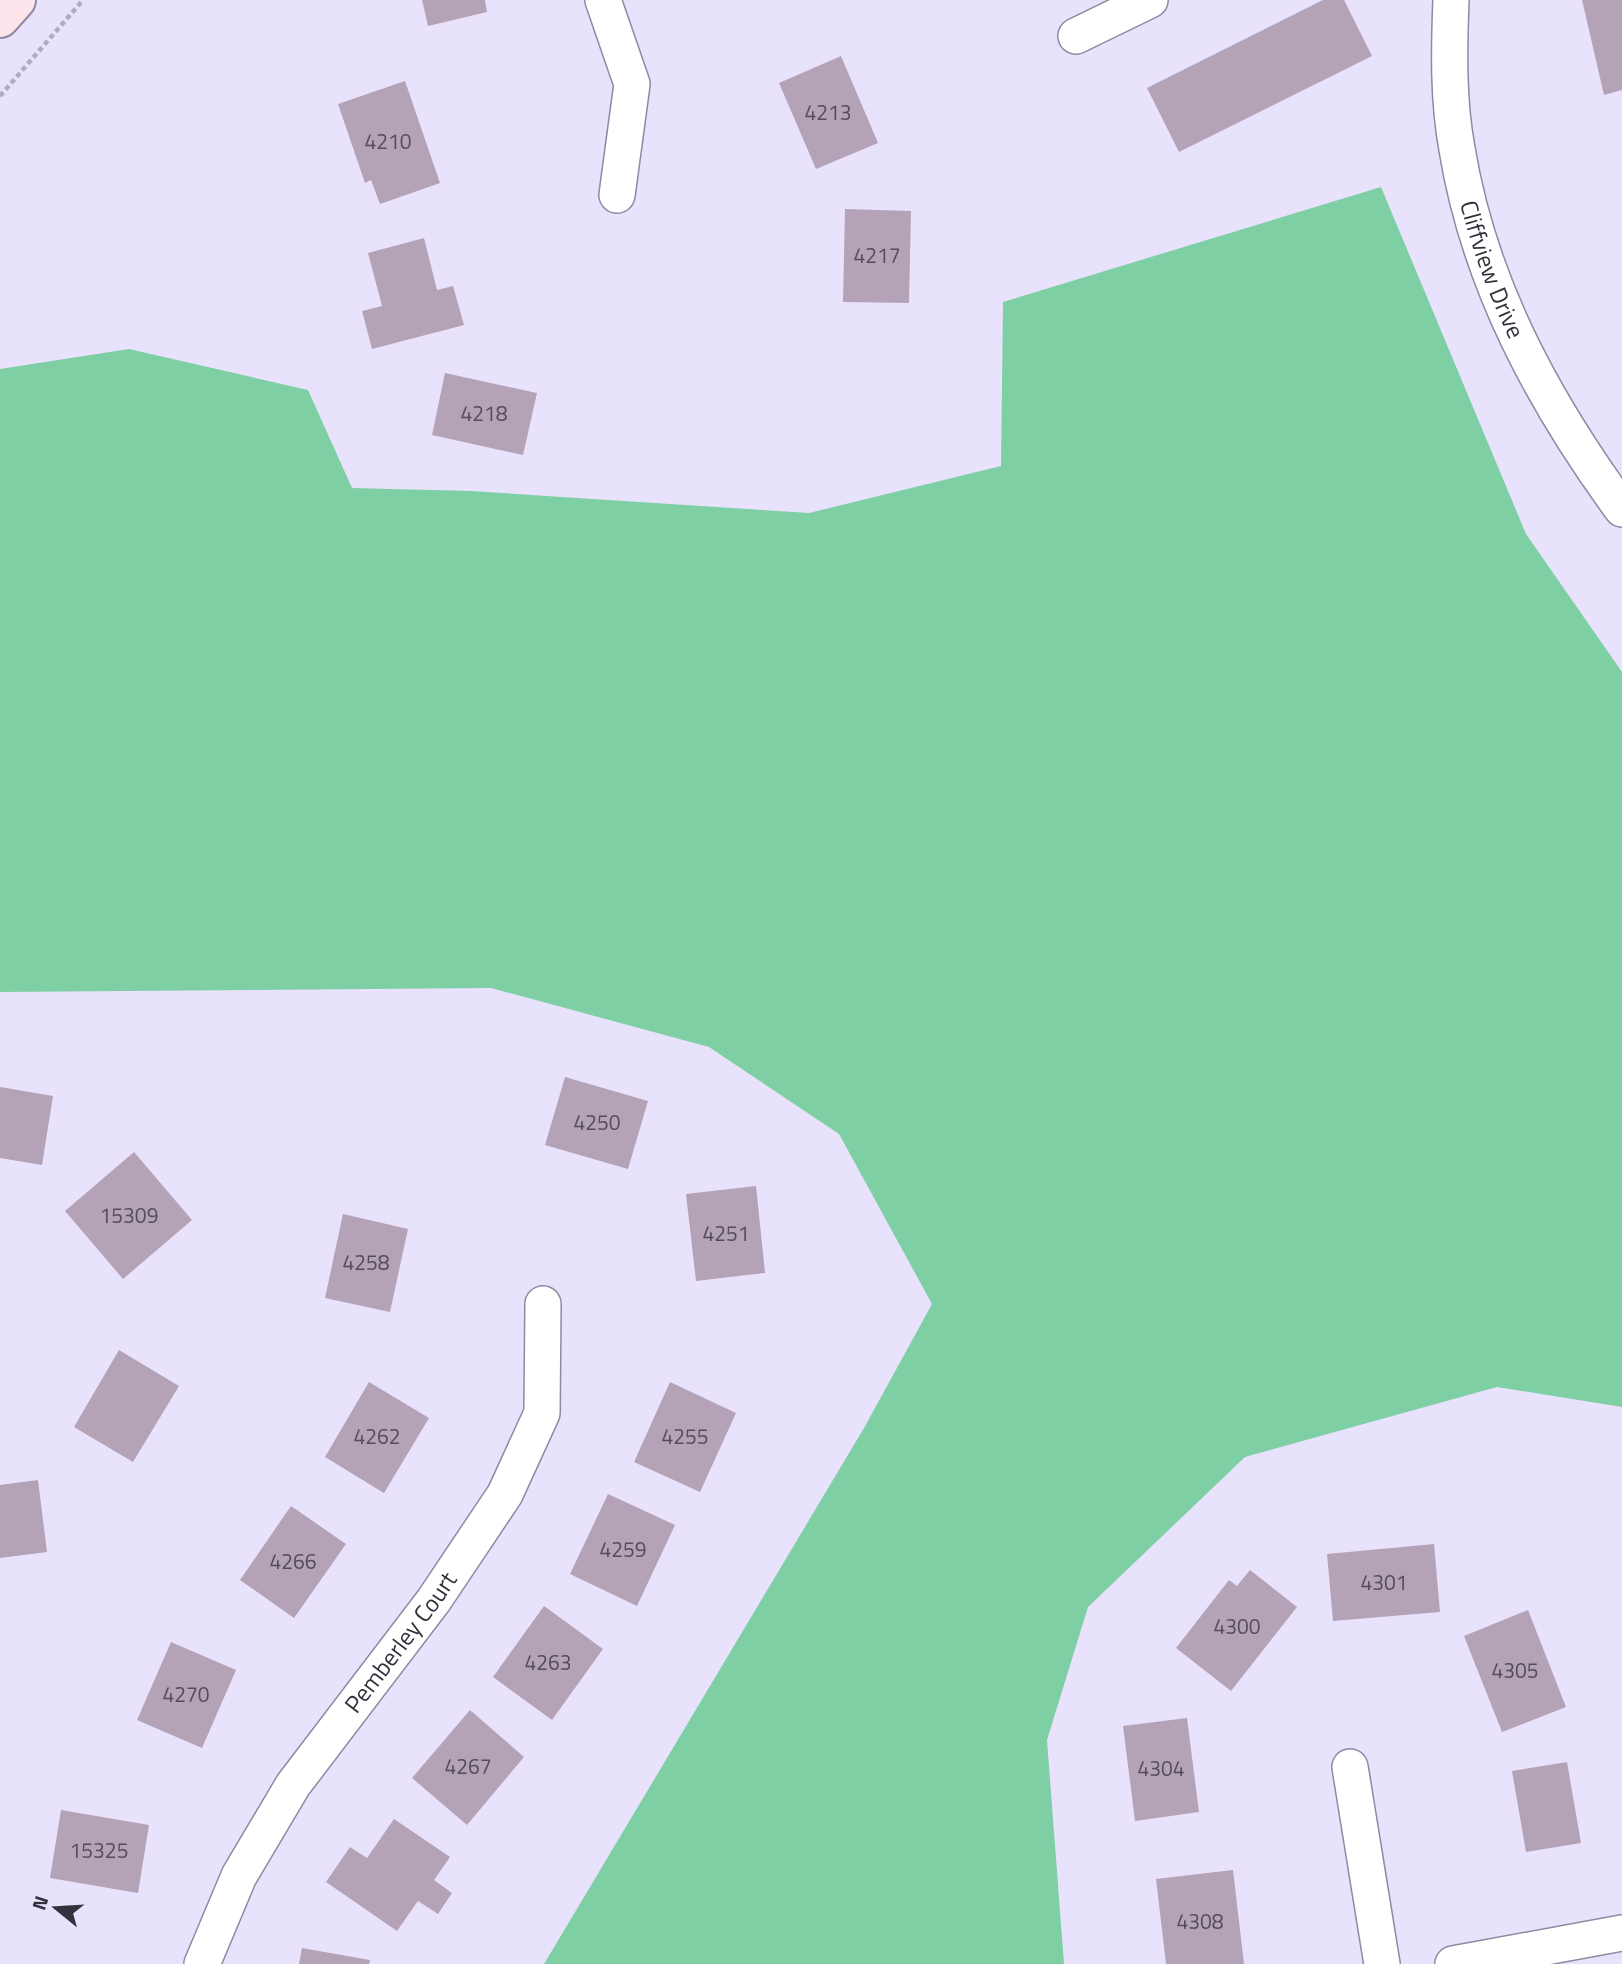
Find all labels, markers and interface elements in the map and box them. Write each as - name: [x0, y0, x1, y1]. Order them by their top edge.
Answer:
- house number: 4213: [804, 96, 852, 128]
- house number: 4210: [364, 125, 412, 157]
- street label: Cliffview Drive: [1451, 196, 1534, 344]
- house number: 4217: [853, 239, 901, 271]
- house number: 4218: [460, 397, 508, 429]
- house number: 4250: [573, 1106, 621, 1138]
- house number: 15309: [100, 1199, 158, 1231]
- house number: 4251: [702, 1217, 750, 1249]
- house number: 4258: [342, 1246, 390, 1278]
- house number: 4262: [353, 1420, 401, 1452]
- house number: 4255: [661, 1420, 709, 1452]
- house number: 4259: [599, 1533, 647, 1565]
- house number: 4266: [269, 1545, 317, 1577]
- street label: Pemberley Court: [335, 1564, 465, 1720]
- house number: 4301: [1360, 1566, 1408, 1598]
- house number: 4300: [1213, 1610, 1261, 1642]
- house number: 4263: [524, 1646, 572, 1678]
- house number: 4305: [1491, 1654, 1539, 1686]
- house number: 4270: [162, 1678, 210, 1710]
- house number: 4267: [444, 1750, 492, 1782]
- house number: 4304: [1137, 1752, 1185, 1784]
- house number: 15325: [70, 1834, 128, 1866]
- north arrow: [21, 1873, 91, 1943]
- text: N: [24, 1892, 55, 1913]
- house number: 4308: [1176, 1905, 1224, 1937]

